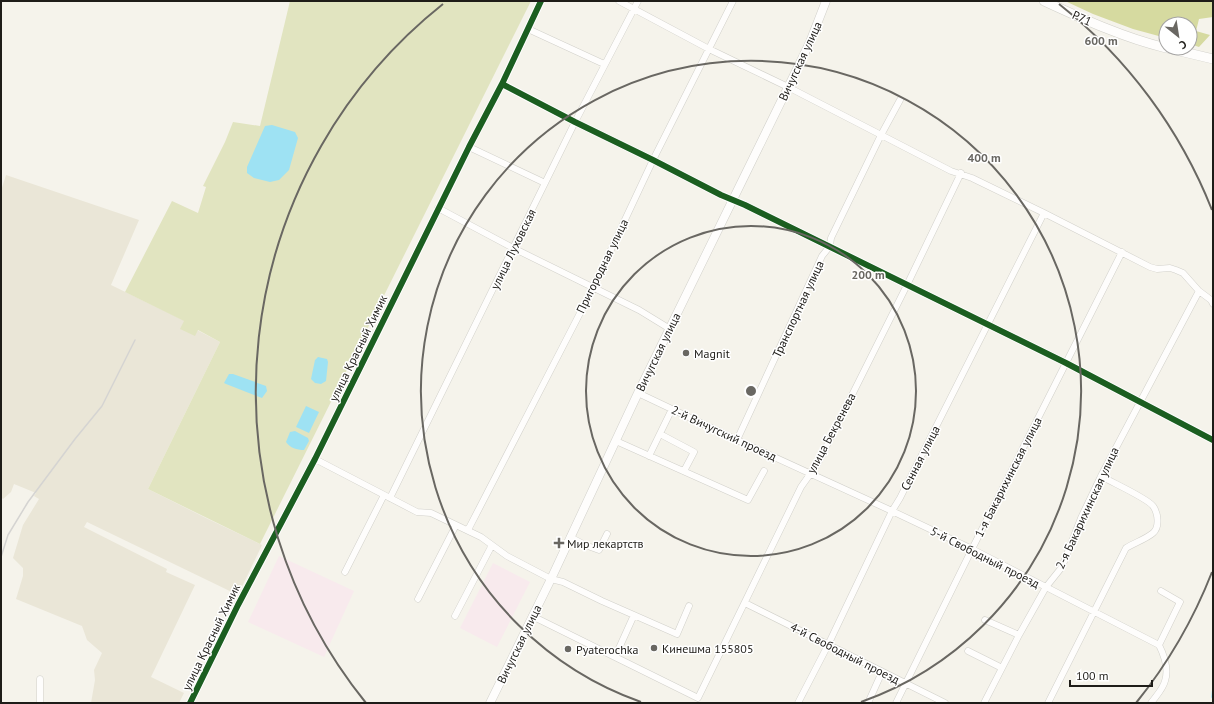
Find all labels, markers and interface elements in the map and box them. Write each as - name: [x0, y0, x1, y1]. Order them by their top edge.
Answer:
- street label: Р71: [1070, 7, 1094, 29]
- north arrow: [1158, 16, 1198, 56]
- street label: Вичугская улица: [775, 19, 825, 103]
- text: 600 m: [1084, 33, 1118, 48]
- text: С: [1177, 37, 1189, 52]
- text: 400 m: [967, 150, 1001, 165]
- street label: улица Луховская: [487, 206, 539, 292]
- street label: Пригородная улица: [573, 216, 631, 316]
- street label: Транспортная улица: [769, 258, 827, 360]
- text: 200 m: [851, 267, 885, 282]
- street label: улица Красный Химик: [326, 292, 390, 404]
- street label: Вичугская улица: [632, 310, 684, 394]
- place label: Magnit: [694, 346, 730, 361]
- marker: Magnit: [681, 348, 691, 358]
- centre of rings: [744, 384, 758, 398]
- street label: улица Бекренева: [803, 390, 859, 476]
- street label: 2-й Вичугский проезд: [669, 402, 780, 464]
- street label: 1-я Бакарихинская улица: [971, 414, 1045, 540]
- street label: Сенная улица: [897, 423, 943, 493]
- street label: 2-я Бакарихинская улица: [1052, 445, 1122, 571]
- street label: 5-й Свободный проезд: [928, 523, 1043, 591]
- place label: Мир лекартств: [567, 536, 643, 551]
- marker: Мир лекартств: [554, 538, 564, 548]
- street label: улица Красный Химик: [179, 581, 243, 693]
- street label: Вичугская улица: [493, 602, 545, 686]
- street label: 4-й Свободный проезд: [788, 619, 903, 687]
- place label: Кинешма 155805: [662, 641, 753, 656]
- place label: Pyaterochka: [576, 642, 639, 657]
- marker: Кинешма 155805: [649, 643, 659, 653]
- marker: Pyaterochka: [563, 644, 573, 654]
- scale bar: [1070, 662, 1152, 688]
- text: 100 m: [1076, 668, 1109, 683]

